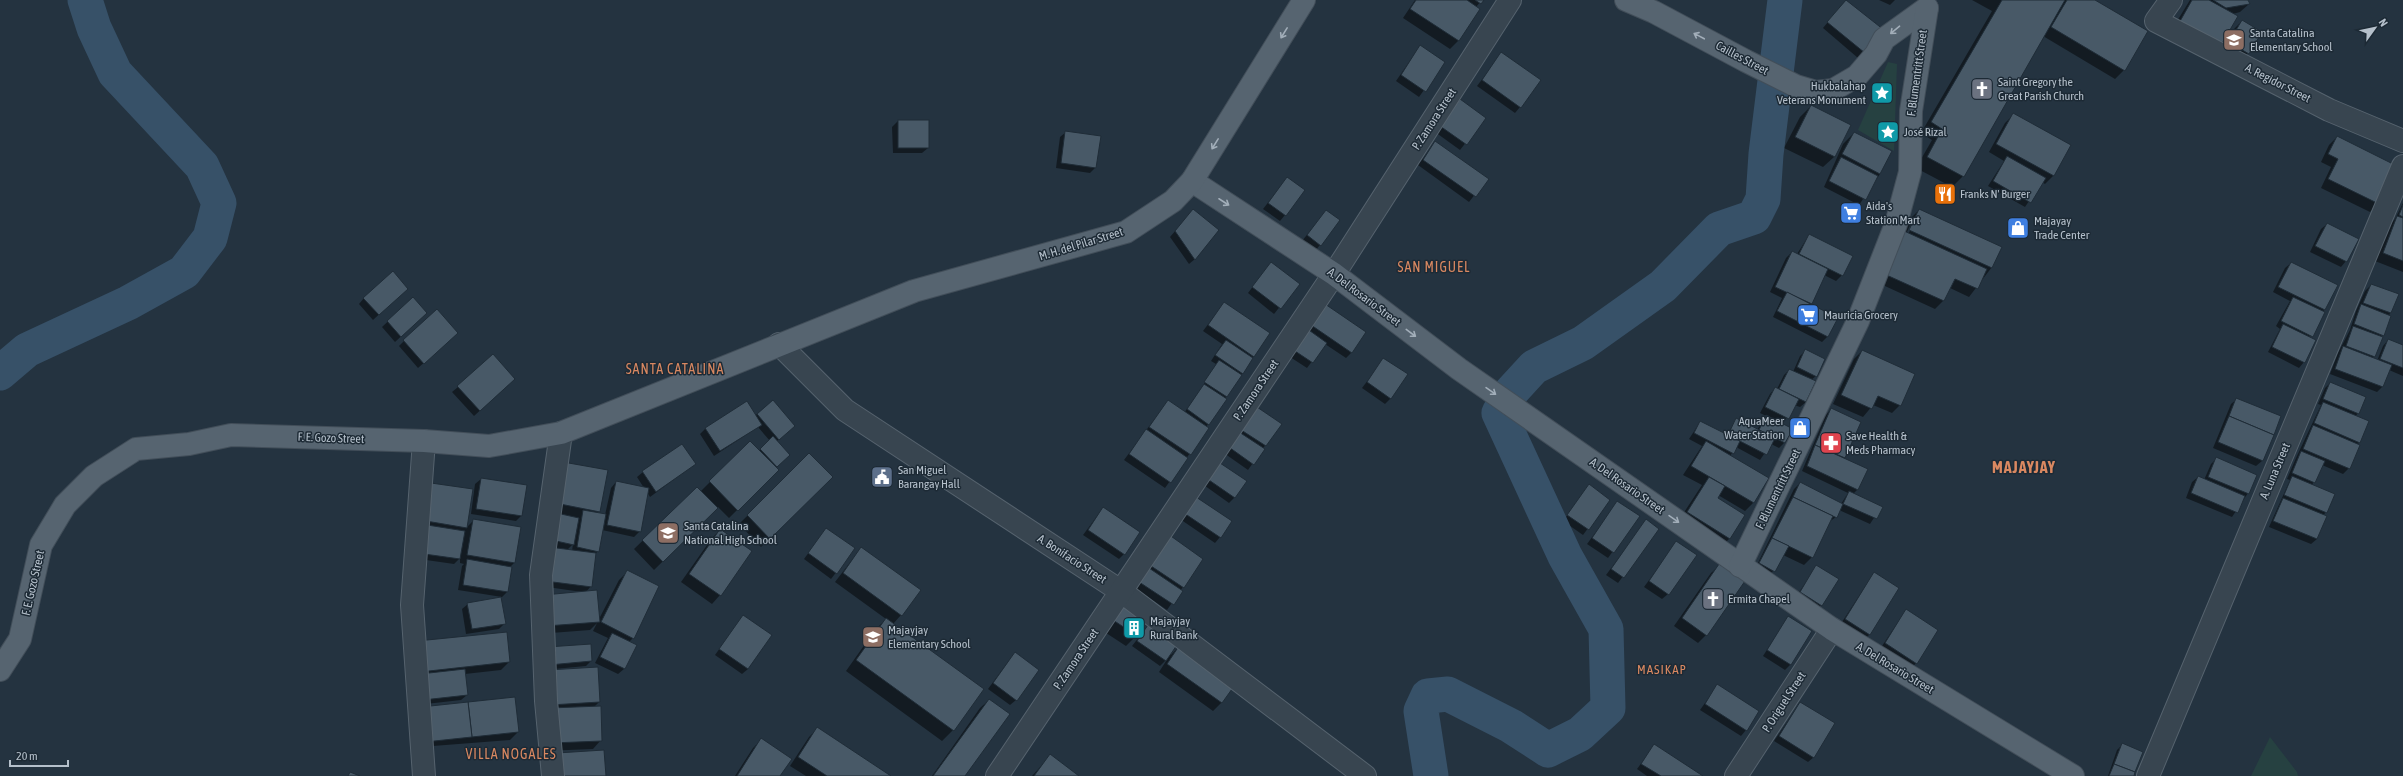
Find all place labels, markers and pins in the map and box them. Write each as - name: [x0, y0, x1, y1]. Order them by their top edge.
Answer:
- place label: Santa Catalina Elementary School: [2250, 26, 2333, 54]
- school or university icon: Santa Catalina Elementary School: [2221, 27, 2247, 53]
- place label: Saint Gregory the Great Parish Church: [1998, 75, 2084, 103]
- church icon: Saint Gregory the Great Parish Church: [1969, 76, 1995, 102]
- place label: Hukbalahap Veterans Monument: [1777, 79, 1867, 107]
- place icon: Hukbalahap Veterans Monument: [1869, 80, 1895, 106]
- place icon: José Rizal: [1875, 119, 1901, 145]
- place label: José Rizal: [1904, 125, 1947, 139]
- restaurant icon: Franks N' Burger: [1932, 181, 1958, 207]
- place label: Franks N' Burger: [1960, 187, 2030, 201]
- place label: Aida's Station Mart: [1866, 199, 1920, 227]
- supermarket icon: Aida's Station Mart: [1838, 200, 1864, 226]
- place label: Majayay Trade Center: [2034, 214, 2090, 242]
- shop icon: Majayay Trade Center: [2005, 215, 2031, 241]
- supermarket icon: Mauricia Grocery: [1795, 302, 1821, 328]
- place label: Mauricia Grocery: [1824, 308, 1898, 322]
- place label: AquaMeer Water Station: [1724, 414, 1784, 442]
- shop icon: AquaMeer Water Station: [1787, 415, 1813, 441]
- place label: Save Health & Meds Pharmacy: [1846, 429, 1915, 457]
- pharmacy icon: Save Health & Meds Pharmacy: [1818, 430, 1844, 456]
- place label: San Miguel Barangay Hall: [898, 463, 961, 491]
- public building icon: San Miguel Barangay Hall: [869, 464, 895, 490]
- place label: Santa Catalina National High School: [684, 519, 778, 547]
- school or university icon: Santa Catalina National High School: [655, 520, 681, 546]
- church icon: Ermita Chapel: [1700, 586, 1726, 612]
- place label: Ermita Chapel: [1728, 592, 1791, 606]
- place label: Majayjay Rural Bank: [1150, 614, 1199, 642]
- building icon: Majayjay Rural Bank: [1121, 615, 1147, 641]
- place label: Majayjay Elementary School: [888, 623, 971, 651]
- school or university icon: Majayjay Elementary School: [860, 624, 886, 650]

